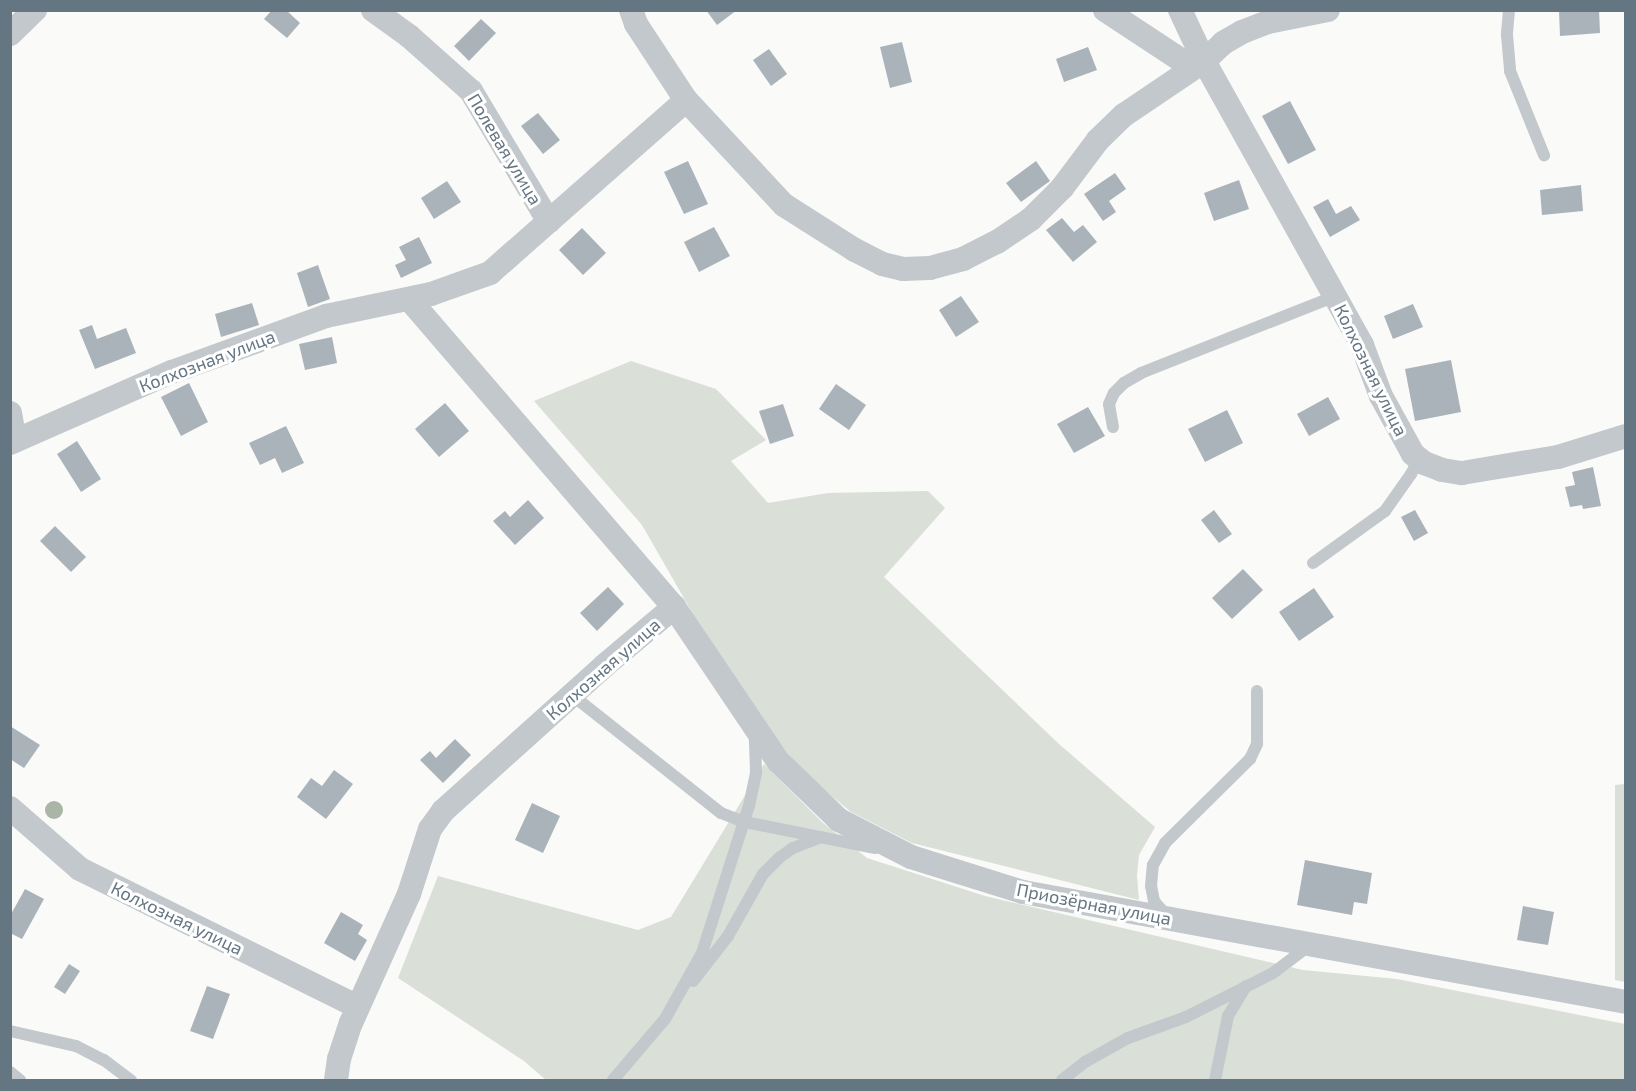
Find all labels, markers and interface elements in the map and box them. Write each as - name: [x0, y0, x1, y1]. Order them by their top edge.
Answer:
- street label: Полевая улица: [463, 89, 547, 209]
- street label: Колхозная улица: [1330, 301, 1412, 439]
- street label: Колхозная улица: [136, 325, 278, 397]
- street label: Колхозная улица: [542, 614, 664, 724]
- street label: Колхозная улица: [108, 877, 246, 959]
- street label: Приозёрная улица: [1015, 878, 1173, 930]

